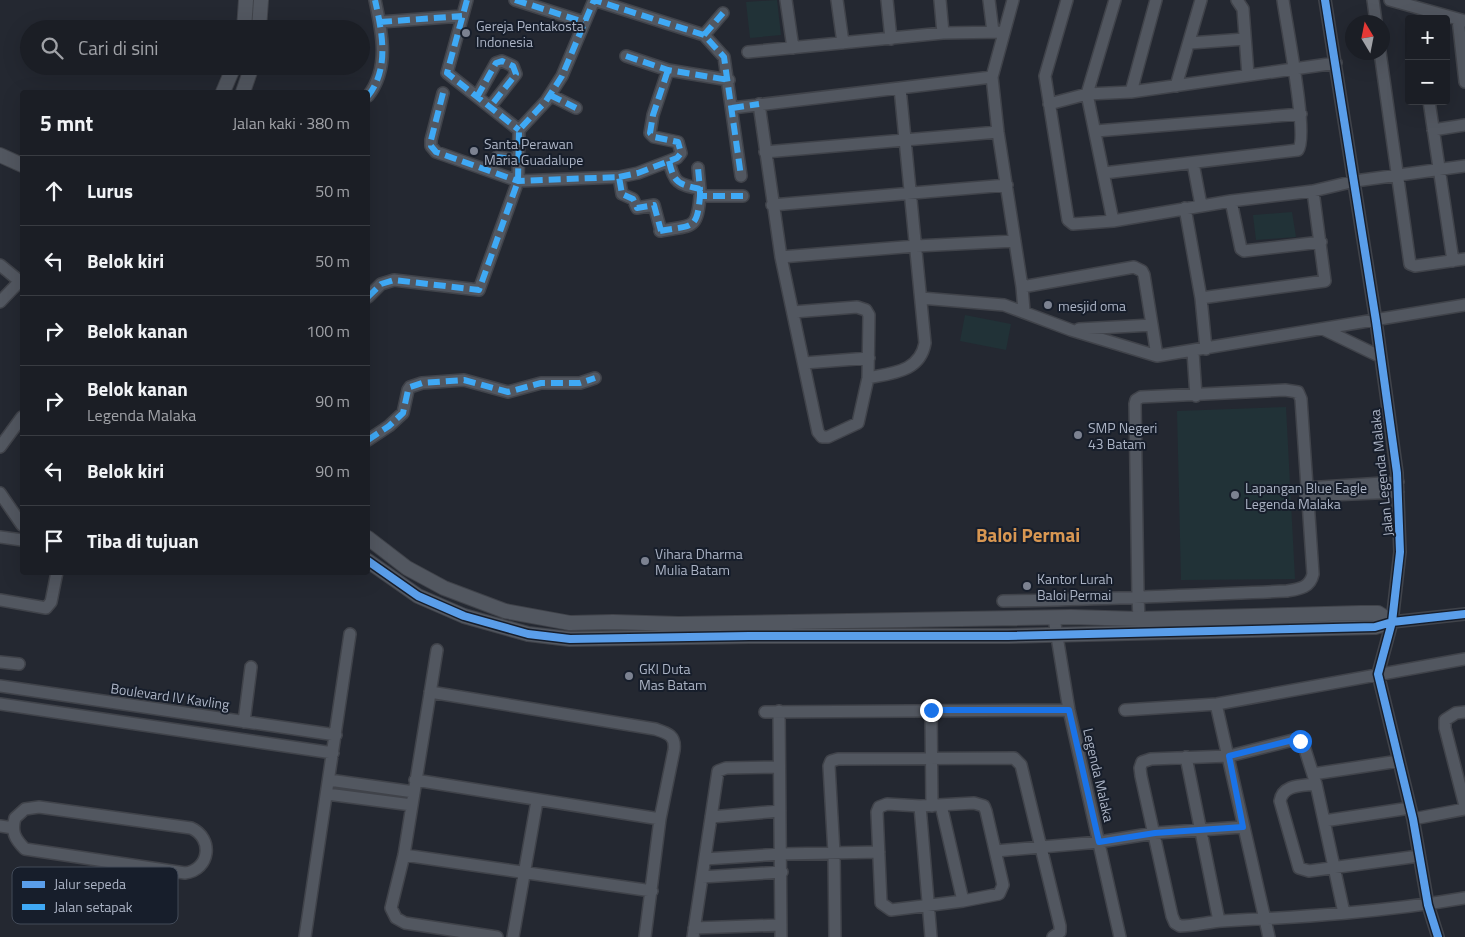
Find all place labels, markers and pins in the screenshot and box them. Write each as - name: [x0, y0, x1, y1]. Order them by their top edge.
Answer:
- place label: Gereja Pentakosta Indonesia: [476, 15, 584, 52]
- marker: Gereja Pentakosta Indonesia: [460, 27, 472, 39]
- place label: Santa Perawan Maria Guadalupe: [484, 133, 583, 170]
- marker: Santa Perawan Maria Guadalupe: [468, 145, 480, 157]
- place label: mesjid oma: [1058, 295, 1126, 316]
- marker: mesjid oma: [1042, 299, 1054, 311]
- place label: SMP Negeri 43 Batam: [1088, 417, 1157, 454]
- marker: SMP Negeri 43 Batam: [1072, 429, 1084, 441]
- place label: Lapangan Blue Eagle Legenda Malaka: [1245, 477, 1367, 514]
- marker: Lapangan Blue Eagle Legenda Malaka: [1229, 489, 1241, 501]
- place label: Vihara Dharma Mulia Batam: [655, 543, 743, 580]
- marker: Vihara Dharma Mulia Batam: [639, 555, 651, 567]
- place label: Kantor Lurah Baloi Permai: [1037, 568, 1113, 605]
- marker: Kantor Lurah Baloi Permai: [1021, 580, 1033, 592]
- place label: GKI Duta Mas Batam: [639, 658, 707, 695]
- marker: GKI Duta Mas Batam: [623, 670, 635, 682]

